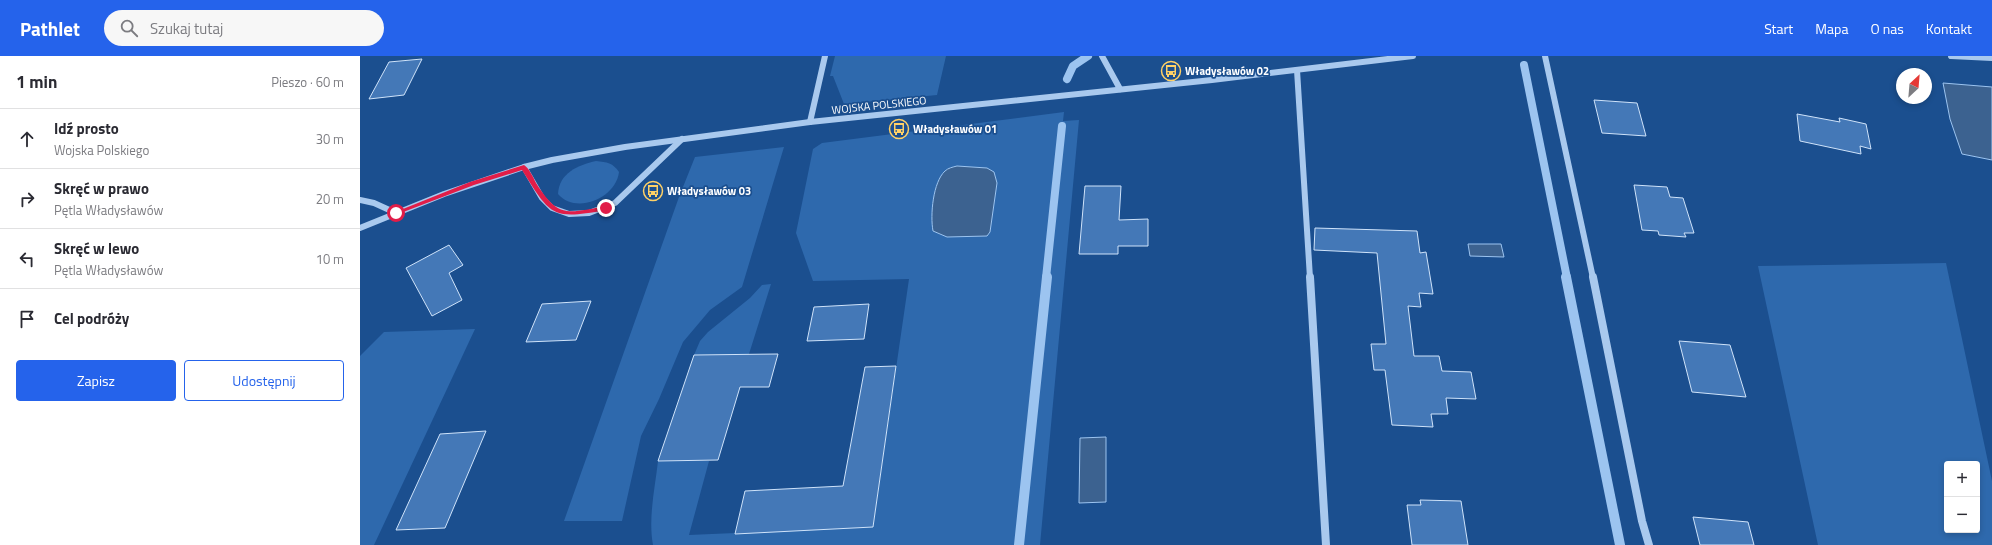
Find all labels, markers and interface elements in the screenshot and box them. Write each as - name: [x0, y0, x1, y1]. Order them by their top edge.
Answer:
- search box: [104, 10, 384, 46]
- text: Pathlet: [20, 14, 80, 43]
- icon: search: [118, 17, 140, 39]
- text: Szukaj tutaj: [150, 17, 223, 40]
- text: Start: [1764, 18, 1793, 39]
- text: Mapa: [1815, 18, 1848, 39]
- text: O nas: [1870, 18, 1904, 39]
- text: Kontakt: [1926, 18, 1972, 39]
- bus stop icon: Władysławów 02: [1160, 60, 1182, 82]
- place label: Władysławów 02: [1185, 63, 1269, 79]
- north arrow: [1896, 68, 1932, 104]
- text: 1 min: [16, 69, 57, 95]
- text: Pieszo · 60 m: [271, 72, 344, 92]
- street label: WOJSKA POLSKIEGO: [831, 92, 927, 118]
- text: Idź prosto: [54, 117, 119, 140]
- bus stop icon: Władysławów 01: [888, 118, 910, 140]
- place label: Władysławów 01: [913, 121, 997, 137]
- icon: ahead: [16, 128, 38, 150]
- text: 30 m: [316, 129, 344, 149]
- text: Wojska Polskiego: [54, 140, 149, 160]
- text: Skręć w prawo: [54, 177, 149, 200]
- bus stop icon: Władysławów 03: [642, 180, 664, 202]
- place label: Władysławów 03: [667, 183, 751, 199]
- icon: right: [16, 188, 38, 210]
- text: 20 m: [316, 189, 344, 209]
- route end: [597, 199, 615, 217]
- text: Pętla Władysławów: [54, 200, 163, 220]
- route start: [387, 204, 405, 222]
- text: Skręć w lewo: [54, 237, 139, 260]
- icon: left: [16, 248, 38, 270]
- text: 10 m: [316, 249, 344, 269]
- text: Pętla Władysławów: [54, 260, 163, 280]
- text: Cel podróży: [54, 307, 129, 330]
- icon: arrive: [16, 308, 38, 330]
- button: Zapisz: [16, 360, 176, 401]
- button: Udostępnij: [184, 360, 344, 401]
- map controls: [1944, 461, 1980, 533]
- button: +: [1944, 461, 1980, 497]
- button: −: [1944, 497, 1980, 533]

